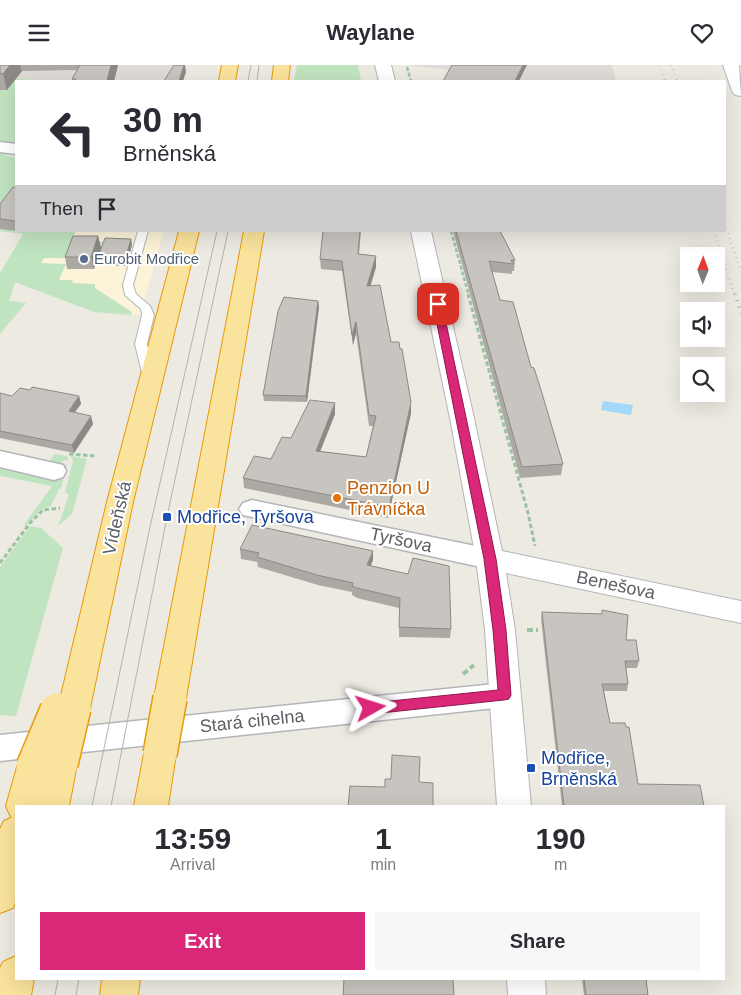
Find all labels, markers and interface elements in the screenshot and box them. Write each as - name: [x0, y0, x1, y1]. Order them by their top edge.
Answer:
- icon: menu: [25, 19, 53, 47]
- icon: heart: [688, 19, 716, 47]
- text: Waylane: [326, 20, 415, 45]
- icon: left: [40, 100, 105, 165]
- text: 30 m: [123, 100, 203, 139]
- text: Brněnská: [123, 141, 216, 166]
- icon: arrive: [93, 195, 121, 223]
- text: Then: [40, 198, 83, 219]
- north arrow: [680, 247, 725, 293]
- map controls: [680, 247, 725, 402]
- place label: Eurobit Modřice: [94, 250, 199, 267]
- marker: Eurobit Modřice: [78, 253, 90, 265]
- pin: [417, 283, 459, 325]
- icon: arrive: [424, 290, 452, 318]
- button: sound: [680, 302, 725, 347]
- button: search: [680, 357, 725, 402]
- street label: Vídeňská: [99, 478, 135, 557]
- place label: Penzion U Trávníčka: [347, 478, 430, 519]
- marker: Penzion U Trávníčka: [331, 492, 343, 504]
- place label: Modřice, Tyršova: [177, 507, 315, 527]
- marker: Modřice, Tyršova: [161, 511, 173, 523]
- street label: Tyršova: [368, 524, 435, 557]
- street label: Benešova: [575, 567, 658, 603]
- position arrow: [344, 681, 396, 733]
- street label: Stará cihelna: [199, 705, 306, 736]
- place label: Modřice, Brněnská: [541, 748, 618, 789]
- marker: Modřice, Brněnská: [525, 762, 537, 774]
- text: 13:59: [154, 822, 231, 855]
- text: 1: [375, 822, 392, 855]
- text: 190: [536, 822, 586, 855]
- text: Arrival: [170, 856, 215, 873]
- text: min: [370, 856, 396, 873]
- text: m: [554, 856, 567, 873]
- button: Exit: [40, 912, 365, 970]
- button: Share: [375, 912, 700, 970]

